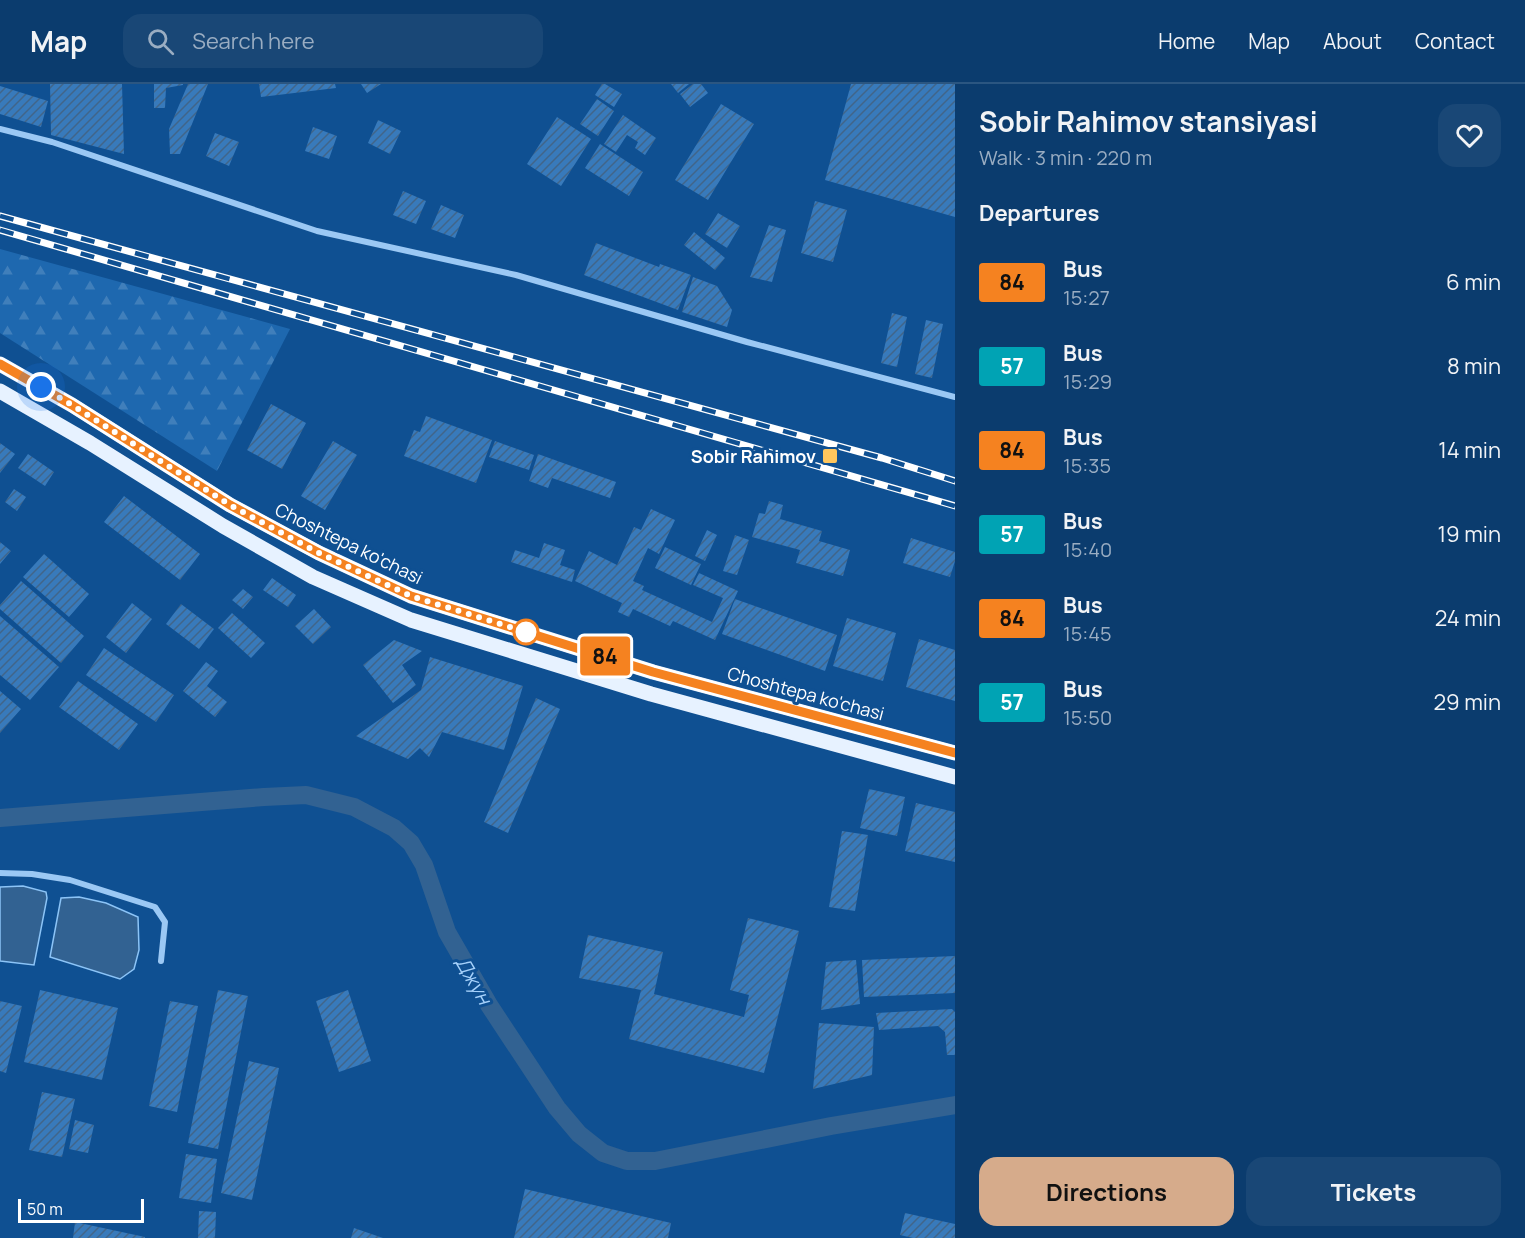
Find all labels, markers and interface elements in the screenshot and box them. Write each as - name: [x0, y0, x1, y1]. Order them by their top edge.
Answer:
- search box: [123, 14, 543, 68]
- text: Map: [30, 22, 87, 60]
- icon: search: [144, 25, 177, 58]
- text: Search here: [192, 26, 315, 56]
- text: Home: [1158, 27, 1215, 55]
- text: Map: [1248, 27, 1290, 55]
- text: About: [1323, 27, 1382, 55]
- text: Contact: [1415, 27, 1495, 55]
- text: Sobir Rahimov stansiyasi: [979, 102, 1318, 140]
- button: heart: [1438, 104, 1501, 167]
- text: Walk · 3 min · 220 m: [979, 144, 1152, 171]
- text: Departures: [979, 198, 1099, 228]
- text: Bus: [1063, 254, 1103, 284]
- text: 6 min: [1446, 267, 1501, 297]
- text: 84: [999, 268, 1025, 296]
- text: 15:27: [1063, 284, 1110, 311]
- text: Bus: [1063, 338, 1103, 368]
- text: 8 min: [1447, 351, 1501, 381]
- text: 57: [1000, 352, 1024, 380]
- text: 15:29: [1063, 368, 1112, 395]
- your location: [26, 372, 56, 402]
- text: Bus: [1063, 422, 1103, 452]
- text: 14 min: [1438, 435, 1501, 465]
- text: 84: [999, 436, 1025, 464]
- place label: Sobir Rahimov: [691, 444, 816, 468]
- marker: Sobir Rahimov: [821, 447, 839, 465]
- text: 15:35: [1063, 452, 1111, 479]
- street label: Choshtepa ko'chasi: [271, 497, 427, 589]
- text: Bus: [1063, 506, 1103, 536]
- text: 19 min: [1438, 519, 1501, 549]
- text: 57: [1000, 520, 1024, 548]
- text: 15:40: [1063, 536, 1112, 563]
- text: Bus: [1063, 590, 1103, 620]
- text: 24 min: [1435, 603, 1501, 633]
- text: 84: [999, 604, 1025, 632]
- unlabelled marker: [513, 619, 539, 645]
- text: 15:45: [1063, 620, 1112, 647]
- line badge: 84: [578, 636, 632, 676]
- text: 84: [592, 642, 618, 670]
- street label: Choshtepa ko'chasi: [725, 661, 887, 725]
- text: Bus: [1063, 674, 1103, 704]
- text: 29 min: [1434, 687, 1501, 717]
- text: 57: [1000, 688, 1024, 716]
- text: 15:50: [1063, 704, 1112, 731]
- water label: Джун: [450, 951, 500, 1011]
- button: Directions: [979, 1157, 1234, 1226]
- button: Tickets: [1246, 1157, 1501, 1226]
- scale bar: [18, 1196, 144, 1224]
- text: 50 m: [27, 1198, 63, 1220]

